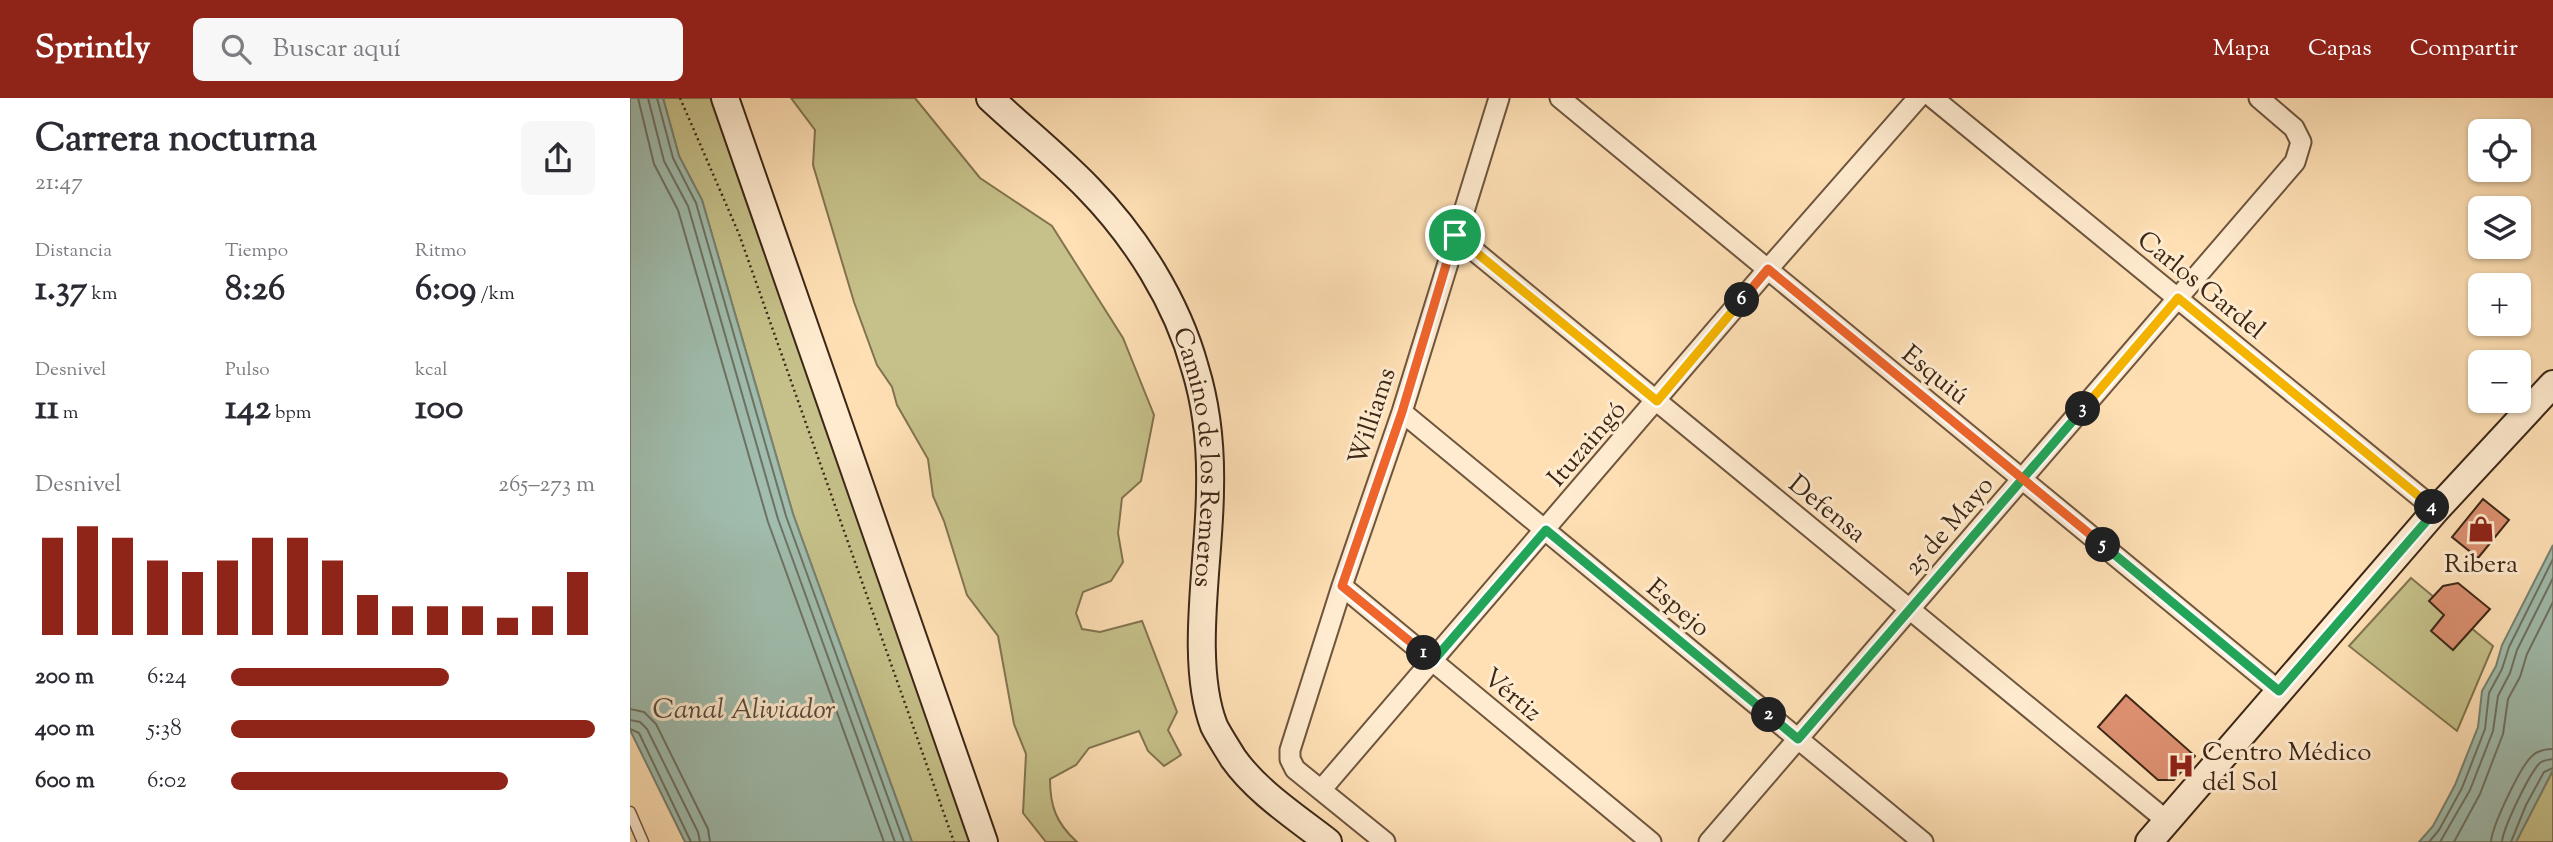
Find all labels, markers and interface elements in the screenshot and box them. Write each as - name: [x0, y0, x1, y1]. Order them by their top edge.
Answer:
- search box: [193, 18, 683, 81]
- text: Sprintly: [35, 25, 151, 73]
- icon: search: [217, 30, 255, 68]
- text: Buscar aquí: [273, 31, 401, 68]
- text: Mapa: [2213, 32, 2270, 66]
- text: Capas: [2308, 32, 2372, 66]
- text: Compartir: [2410, 32, 2518, 66]
- text: Carrera nocturna: [35, 114, 317, 168]
- map controls: [2468, 119, 2531, 413]
- button: locate: [2468, 119, 2531, 182]
- button: share: [521, 121, 595, 195]
- text: 21:47: [35, 167, 83, 200]
- button: layers: [2468, 196, 2531, 259]
- pin: [1425, 205, 1485, 265]
- icon: arrive: [1436, 216, 1474, 254]
- street label: Carlos Gardel: [2129, 223, 2272, 349]
- text: Distancia: [35, 238, 112, 265]
- text: Tiempo: [225, 238, 288, 265]
- text: Ritmo: [415, 238, 466, 265]
- text: 1.37: [35, 265, 87, 316]
- text: 8:26: [225, 265, 285, 316]
- text: 6:09: [415, 265, 476, 316]
- button: +: [2468, 273, 2531, 336]
- text: km: [87, 281, 118, 308]
- text: /km: [476, 281, 515, 308]
- pin: 6: [1724, 282, 1760, 318]
- text: 6: [1737, 286, 1746, 313]
- street label: Camino de los Remeros: [1162, 322, 1226, 588]
- street label: Esquiú: [1893, 337, 1976, 415]
- button: −: [2468, 350, 2531, 413]
- text: Desnivel: [35, 357, 106, 384]
- text: Pulso: [225, 357, 270, 384]
- text: kcal: [415, 357, 448, 384]
- street label: Williams: [1340, 363, 1406, 470]
- text: 11: [35, 384, 59, 435]
- text: 142: [225, 384, 271, 435]
- text: 100: [415, 384, 464, 435]
- pin: 3: [2066, 392, 2100, 426]
- street label: Ituzaingó: [1540, 393, 1636, 496]
- text: 3: [2079, 395, 2086, 422]
- text: m: [59, 400, 79, 427]
- text: bpm: [271, 400, 311, 427]
- street label: Defensa: [1779, 467, 1873, 553]
- text: Desnivel: [35, 469, 121, 502]
- text: 265–273 m: [498, 469, 595, 502]
- street label: 25 de Mayo: [1896, 469, 2003, 584]
- pin: 4: [2414, 490, 2450, 524]
- text: 4: [2427, 493, 2436, 520]
- shop icon: Ribera: [2466, 514, 2496, 544]
- pin: 5: [2086, 528, 2120, 562]
- text: 5: [2099, 531, 2106, 558]
- place label: Ribera: [2444, 547, 2518, 584]
- street label: Espejo: [1637, 571, 1718, 647]
- pin: 1: [1406, 636, 1442, 670]
- text: 1: [1420, 639, 1427, 666]
- street label: Vértiz: [1474, 660, 1549, 732]
- text: 200 m: [35, 661, 94, 694]
- text: 6:24: [147, 661, 187, 694]
- water label: Canal Aliviador: [653, 691, 836, 731]
- pin: 2: [1752, 698, 1786, 732]
- text: 2: [1764, 701, 1773, 728]
- text: 400 m: [35, 713, 95, 746]
- text: 5:38: [147, 713, 182, 746]
- place label: Centro Médico del Sol: [2202, 735, 2371, 802]
- hospital icon: Centro Médico del Sol: [2166, 751, 2196, 781]
- text: 600 m: [35, 765, 95, 798]
- text: 6:02: [147, 765, 187, 798]

